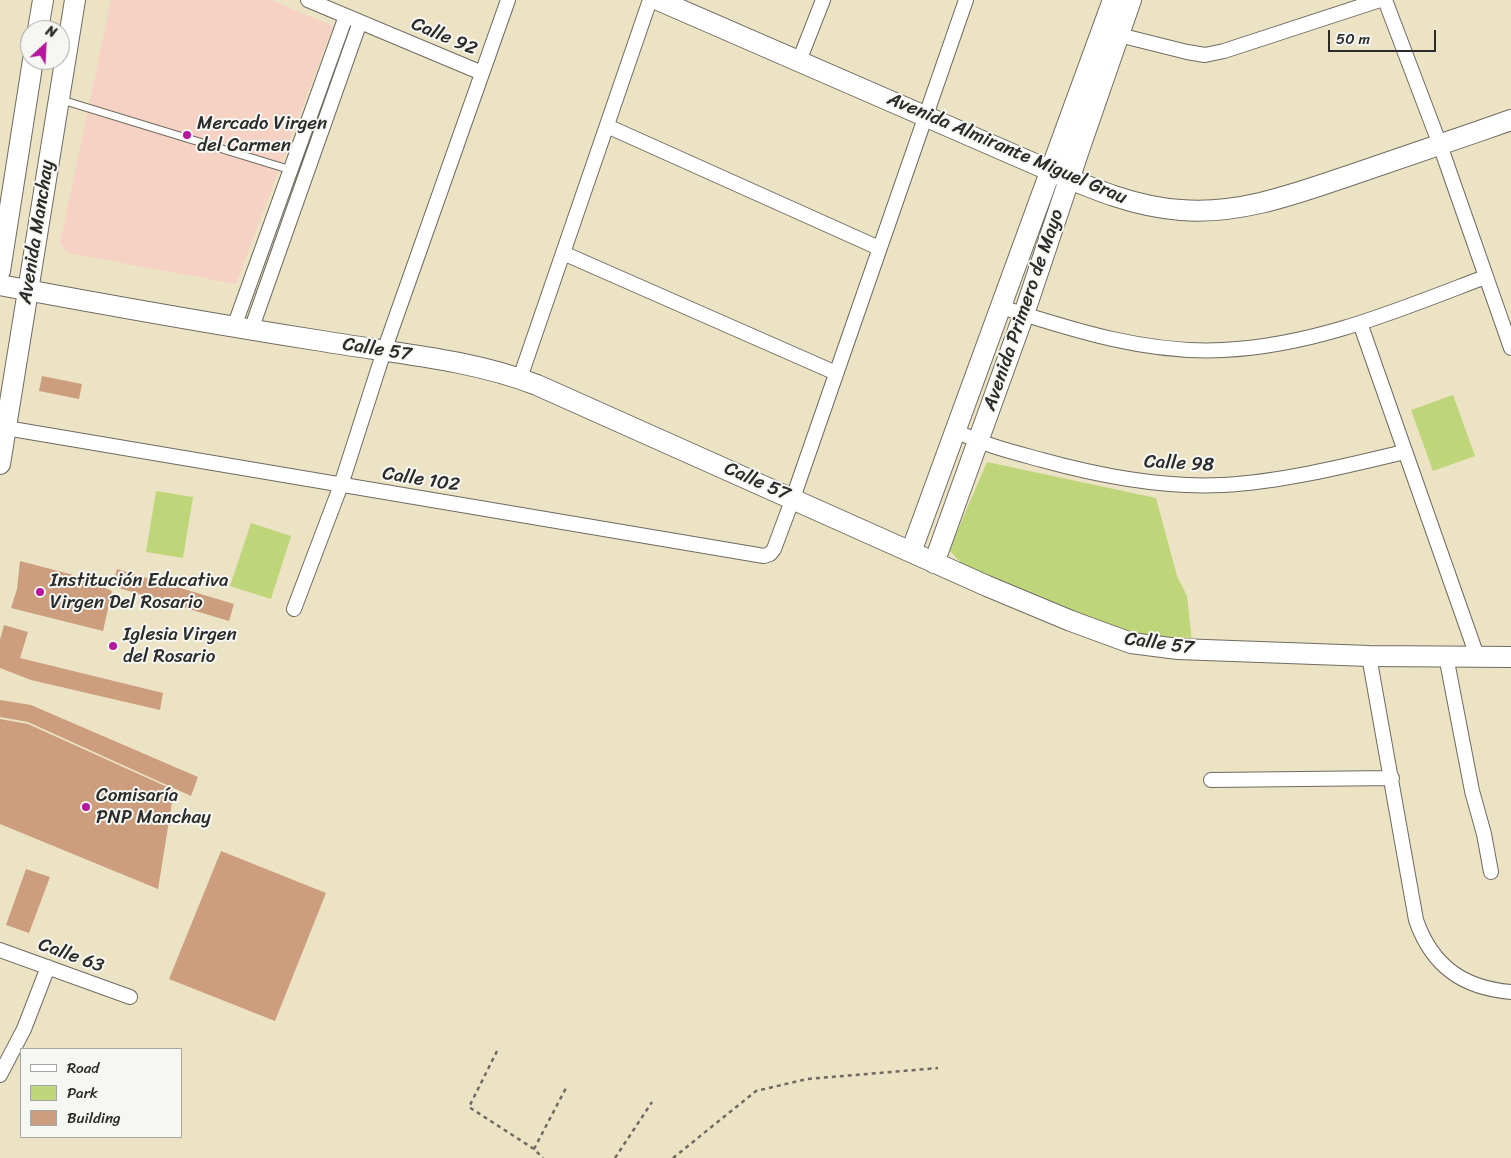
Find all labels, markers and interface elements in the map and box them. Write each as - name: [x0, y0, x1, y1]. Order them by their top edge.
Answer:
- street label: Calle 92: [408, 13, 480, 61]
- text: N: [41, 18, 61, 45]
- north arrow: [20, 20, 70, 70]
- scale bar: [1331, 20, 1438, 52]
- text: 50 m: [1336, 26, 1370, 52]
- street label: Avenida Almirante Miguel Grau: [884, 88, 1130, 210]
- place label: Mercado Virgen del Carmen: [197, 113, 327, 157]
- marker: Mercado Virgen del Carmen: [181, 129, 193, 141]
- street label: Avenida Manchay: [14, 159, 60, 305]
- street label: Avenida Primero de Mayo: [979, 206, 1069, 414]
- street label: Calle 57: [341, 333, 413, 367]
- street label: Calle 98: [1143, 451, 1215, 477]
- street label: Calle 57: [721, 457, 793, 507]
- street label: Calle 102: [381, 463, 461, 497]
- place label: Institución Educativa Virgen Del Rosario: [50, 570, 229, 614]
- marker: Institución Educativa Virgen Del Rosario: [34, 586, 46, 598]
- place label: Iglesia Virgen del Rosario: [123, 624, 237, 668]
- street label: Calle 57: [1123, 628, 1195, 660]
- marker: Iglesia Virgen del Rosario: [107, 640, 119, 652]
- place label: Comisaría PNP Manchay: [96, 785, 211, 829]
- marker: Comisaría PNP Manchay: [80, 801, 92, 813]
- street label: Calle 63: [35, 934, 107, 978]
- legend: [20, 1048, 182, 1138]
- text: Road: [67, 1055, 99, 1081]
- text: Park: [67, 1080, 98, 1106]
- text: Building: [67, 1105, 121, 1131]

